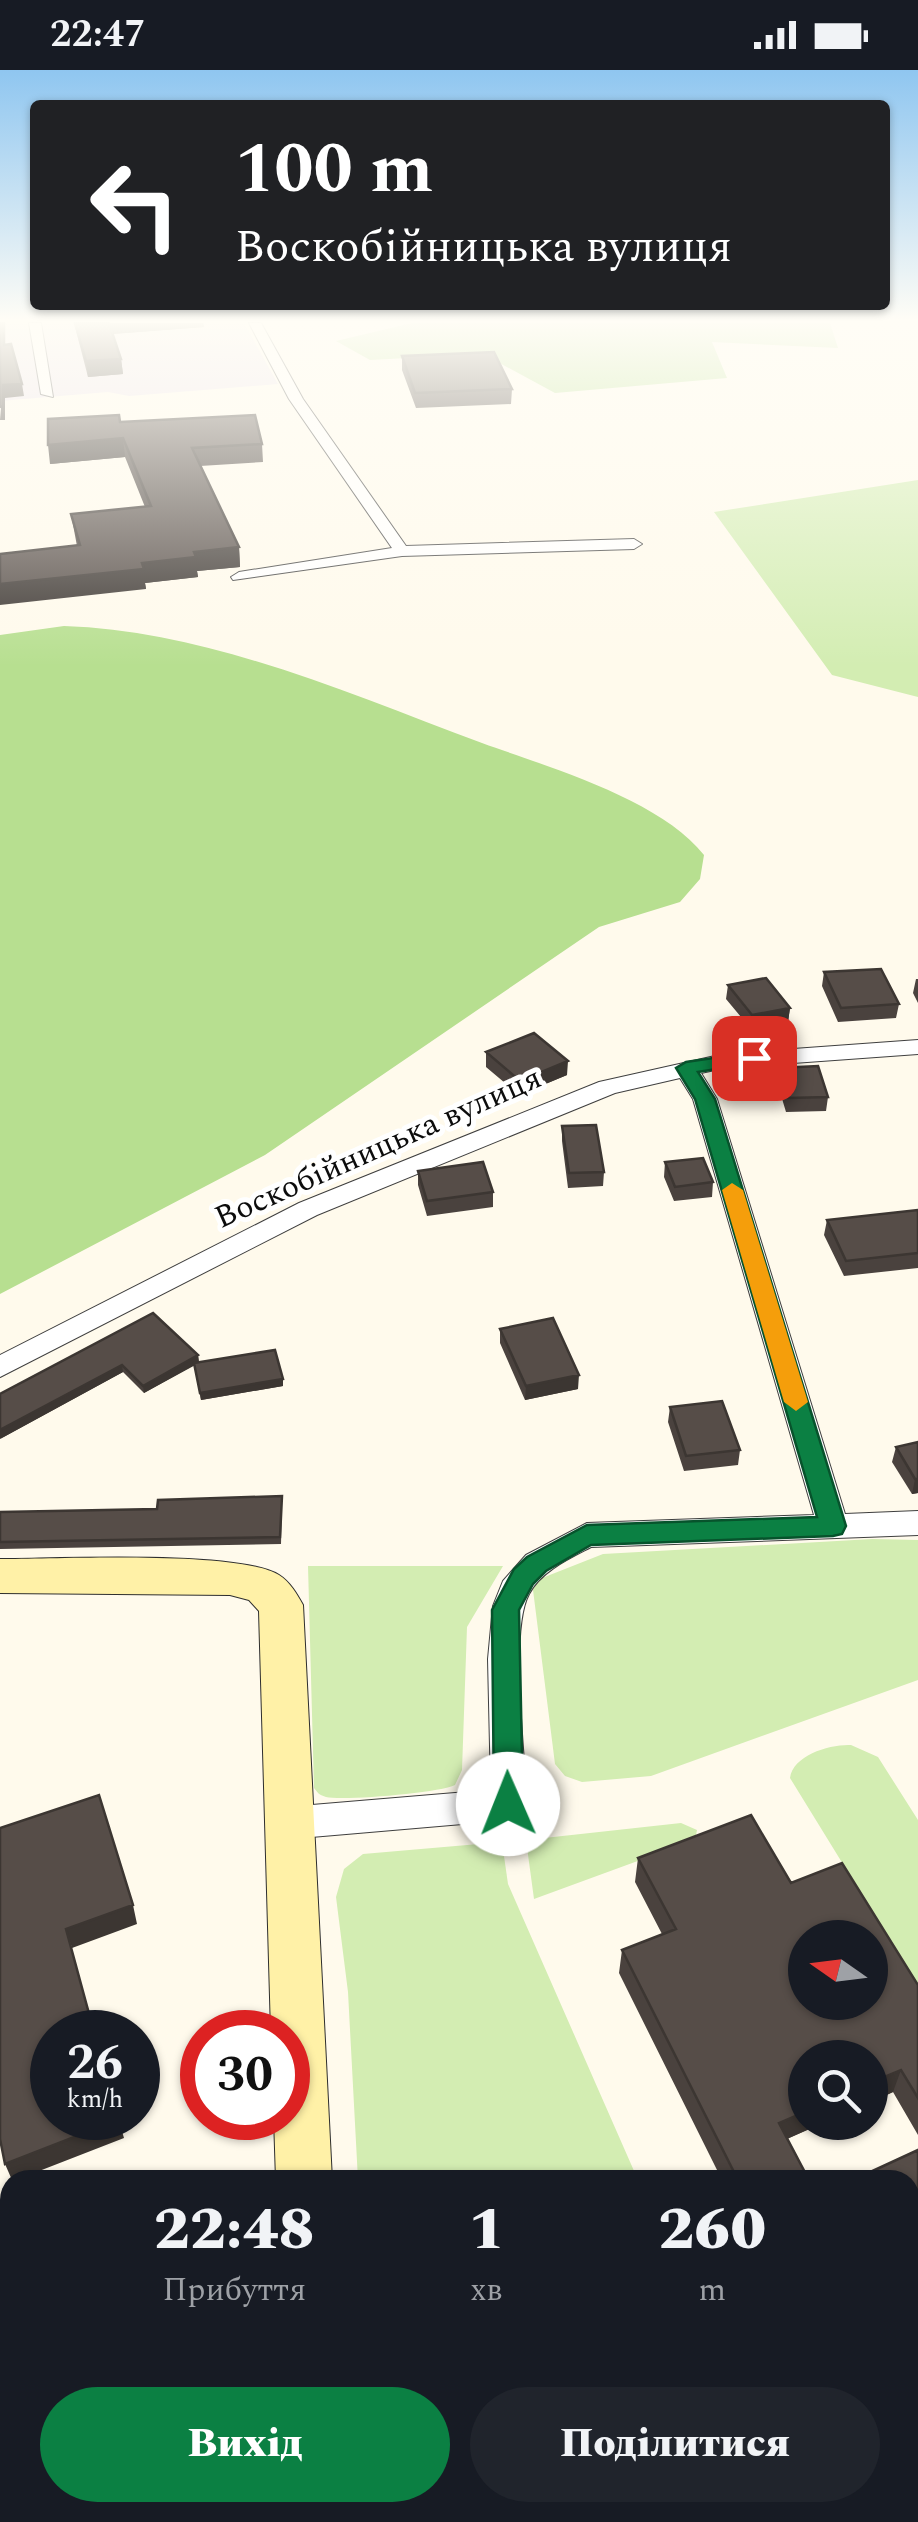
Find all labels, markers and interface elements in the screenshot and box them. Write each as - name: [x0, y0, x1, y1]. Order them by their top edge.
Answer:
- text: 22:47: [50, 6, 145, 64]
- text: 100 m: [235, 117, 433, 223]
- icon: left: [70, 140, 200, 270]
- text: Воскобійницька вулиця: [235, 213, 732, 282]
- pin: [712, 1016, 797, 1101]
- icon: arrive: [727, 1031, 782, 1086]
- street label: Воскобійницька вулиця: [207, 1054, 549, 1242]
- position arrow: [456, 1752, 560, 1856]
- north arrow: [788, 1920, 888, 2020]
- map controls: [788, 1920, 888, 2140]
- speed limit sign: 30: [180, 2010, 310, 2140]
- text: 26: [67, 2025, 123, 2101]
- button: search: [788, 2040, 888, 2140]
- text: km/h: [67, 2081, 123, 2119]
- text: 22:48: [154, 2184, 315, 2276]
- text: 1: [468, 2184, 504, 2276]
- text: 260: [658, 2184, 766, 2276]
- text: Прибуття: [162, 2266, 306, 2315]
- text: хв: [470, 2266, 502, 2315]
- text: m: [698, 2266, 726, 2315]
- button: Вихід: [40, 2387, 450, 2502]
- button: Поділитися: [470, 2387, 880, 2502]

